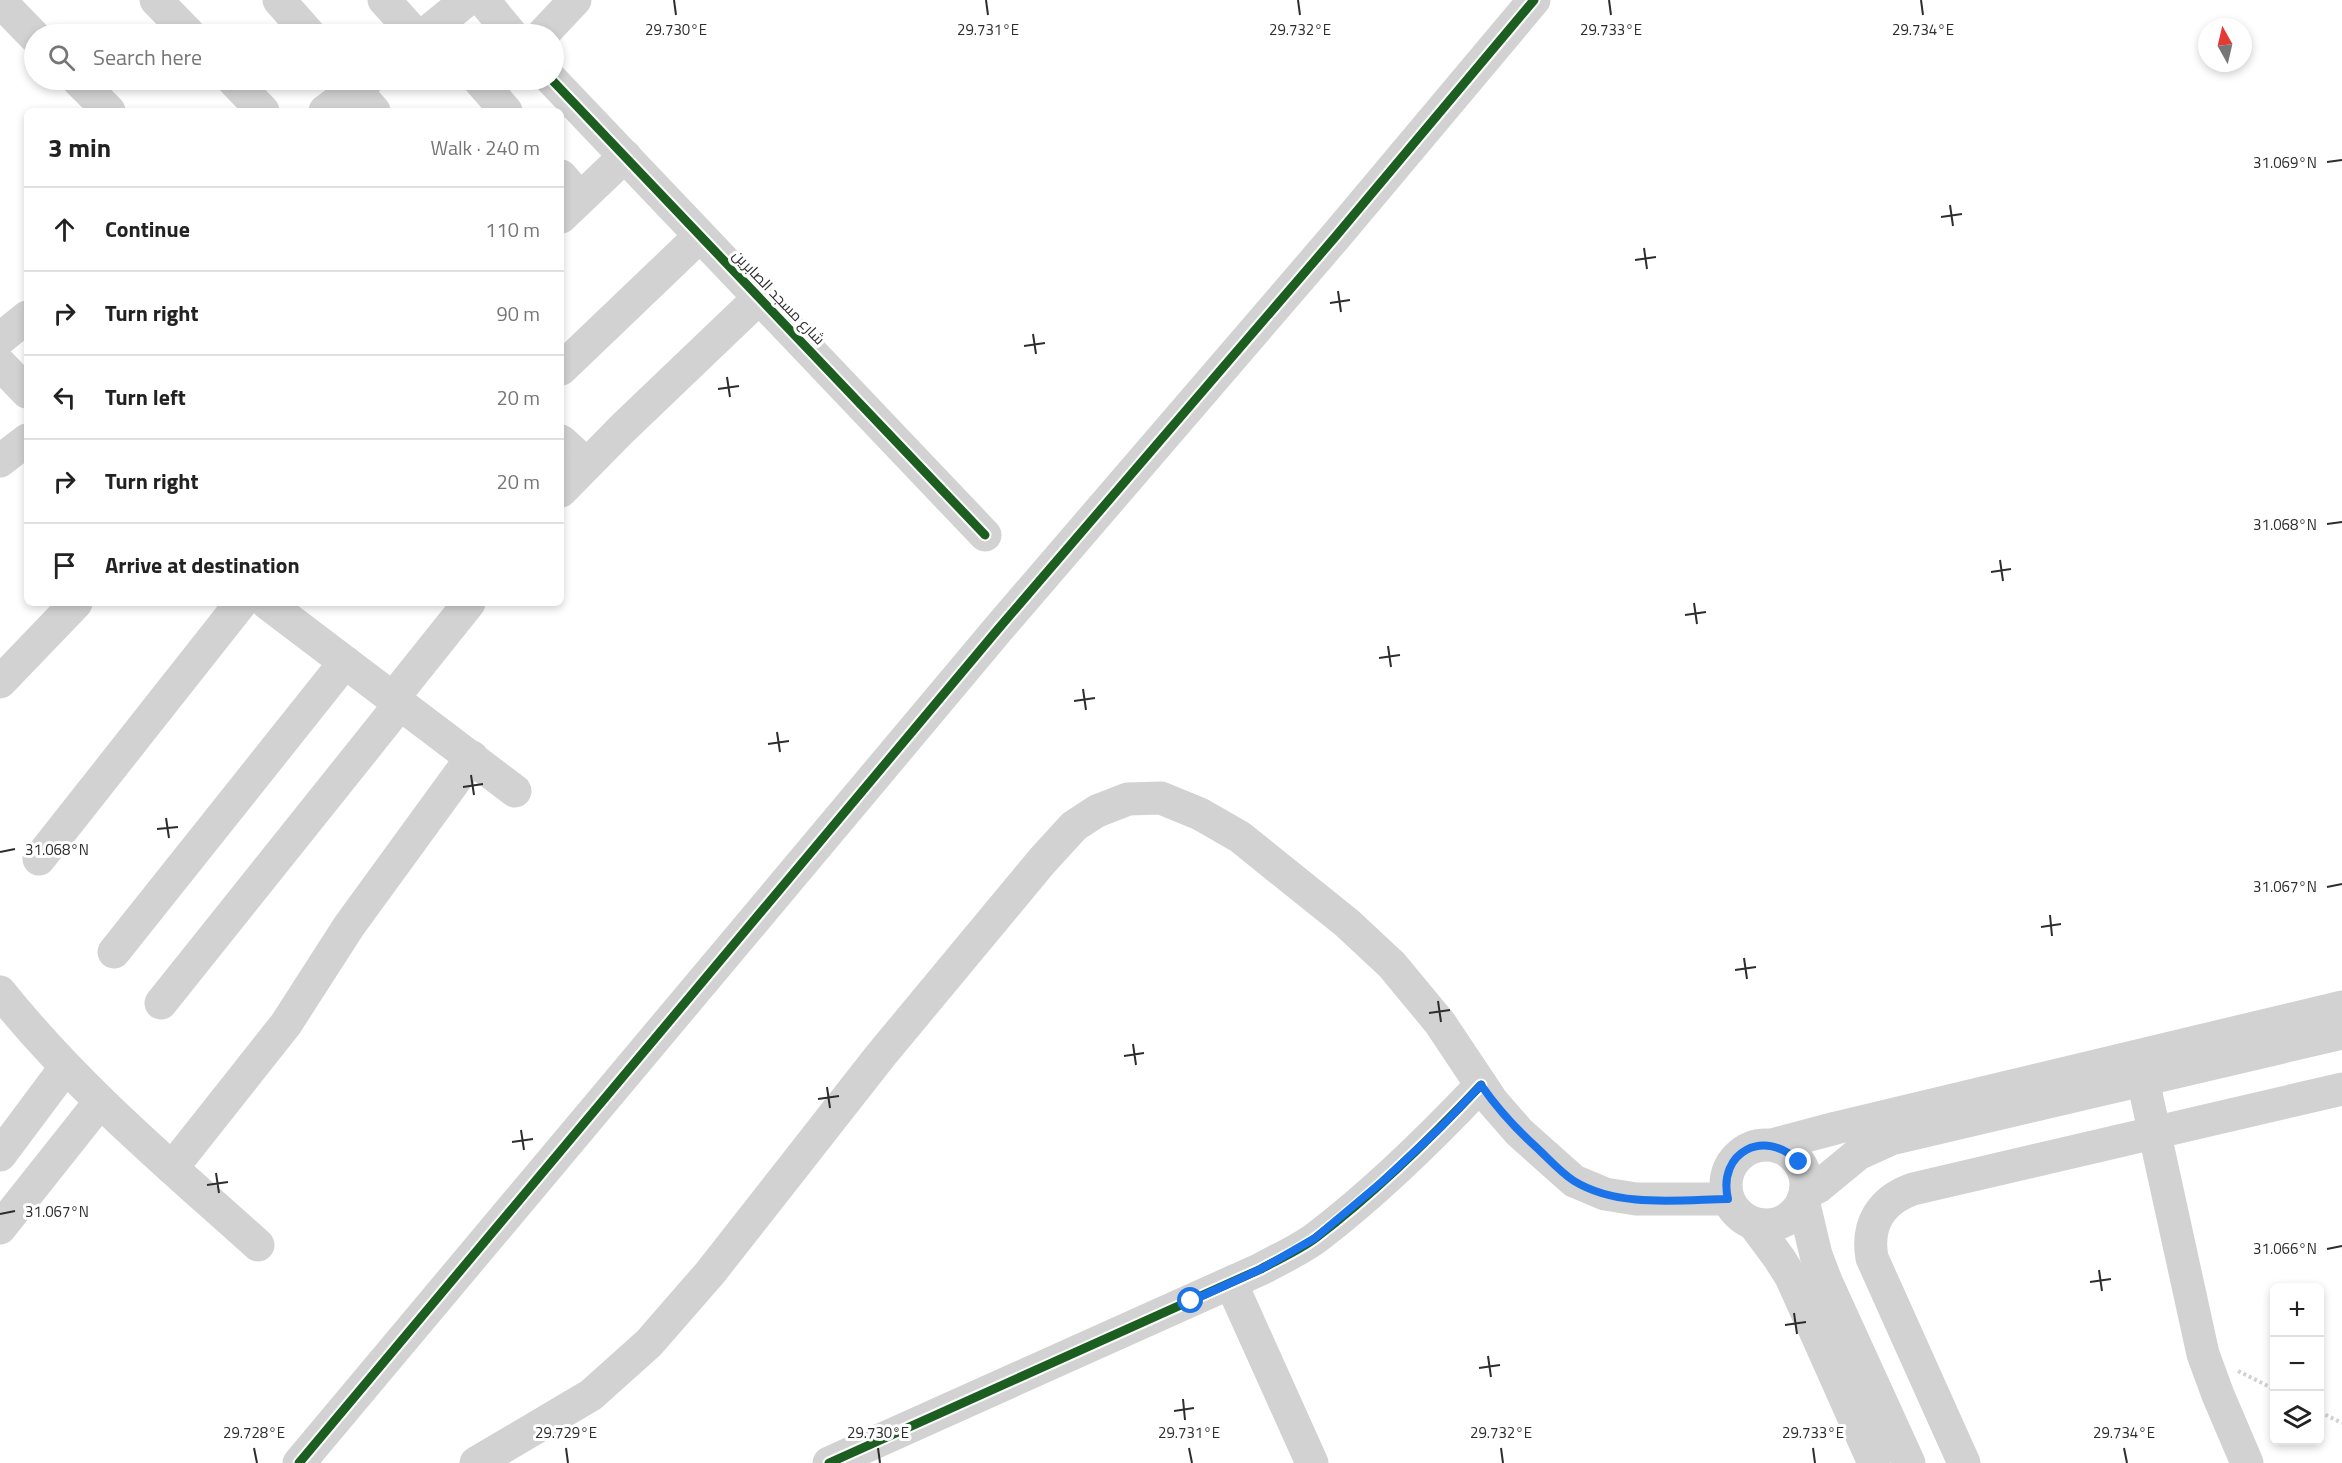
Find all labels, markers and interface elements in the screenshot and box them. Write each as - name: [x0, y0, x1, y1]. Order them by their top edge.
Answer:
- text: 29.730°E: [645, 18, 707, 41]
- text: 29.731°E: [957, 18, 1019, 41]
- text: 29.732°E: [1269, 18, 1331, 41]
- text: 29.733°E: [1580, 18, 1642, 41]
- text: 29.734°E: [1892, 18, 1954, 41]
- north arrow: [2198, 18, 2252, 72]
- search box: [24, 24, 564, 90]
- text: Search here: [93, 40, 202, 74]
- icon: search: [45, 41, 78, 74]
- text: 3 min: [48, 128, 111, 167]
- text: Walk · 240 m: [431, 132, 540, 163]
- text: 31.069°N: [2253, 151, 2317, 174]
- text: Continue: [105, 212, 190, 246]
- icon: ahead: [48, 213, 81, 246]
- text: 110 m: [485, 214, 540, 245]
- street label: شارع مسجد الصابرين: [727, 244, 831, 350]
- text: Turn right: [105, 296, 199, 330]
- icon: right: [48, 297, 81, 330]
- text: 90 m: [496, 298, 540, 329]
- text: Turn left: [105, 380, 186, 414]
- icon: left: [48, 381, 81, 414]
- text: 20 m: [496, 382, 540, 413]
- text: Turn right: [105, 464, 199, 498]
- icon: right: [48, 465, 81, 498]
- text: 20 m: [496, 466, 540, 497]
- text: 31.068°N: [2253, 513, 2317, 536]
- text: Arrive at destination: [105, 548, 300, 582]
- icon: arrive: [48, 549, 81, 582]
- text: 31.068°N: [25, 838, 89, 861]
- text: 31.067°N: [2253, 875, 2317, 898]
- route end: [1785, 1148, 1811, 1174]
- text: 31.067°N: [25, 1200, 89, 1223]
- text: 31.066°N: [2253, 1237, 2317, 1260]
- map controls: [2270, 1283, 2324, 1445]
- button: +: [2270, 1283, 2324, 1337]
- route start: [1177, 1287, 1203, 1313]
- button: −: [2270, 1337, 2324, 1391]
- button: layers: [2270, 1391, 2324, 1445]
- text: 29.728°E: [223, 1421, 285, 1444]
- text: 29.729°E: [535, 1421, 597, 1444]
- text: 29.730°E: [847, 1421, 909, 1444]
- text: 29.731°E: [1158, 1421, 1220, 1444]
- text: 29.732°E: [1470, 1421, 1532, 1444]
- text: 29.733°E: [1782, 1421, 1844, 1444]
- text: 29.734°E: [2093, 1421, 2155, 1444]

